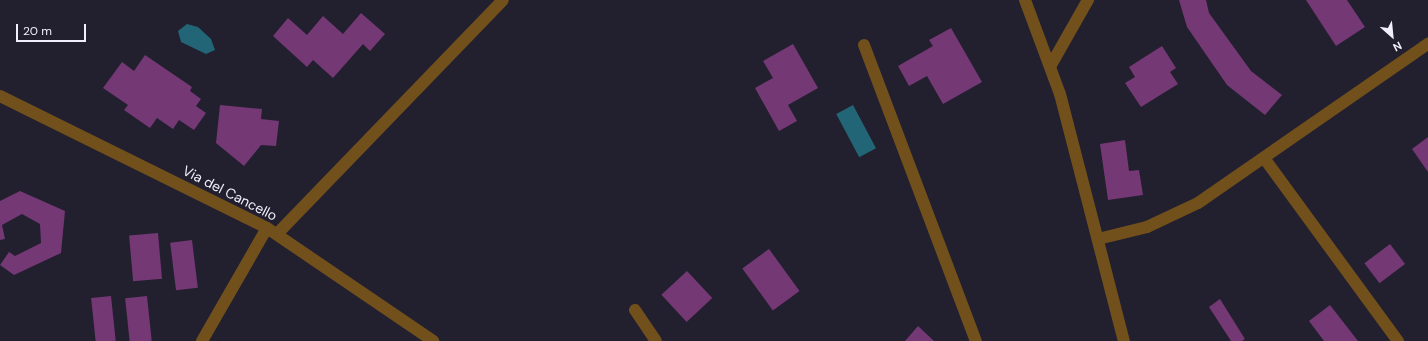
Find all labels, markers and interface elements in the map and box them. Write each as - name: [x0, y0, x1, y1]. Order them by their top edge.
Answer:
- scale bar: [18, 16, 88, 42]
- north arrow: [1372, 16, 1412, 56]
- text: 20 m: [23, 23, 52, 39]
- text: N: [1391, 39, 1404, 55]
- street label: Via del Cancello: [180, 162, 280, 224]

